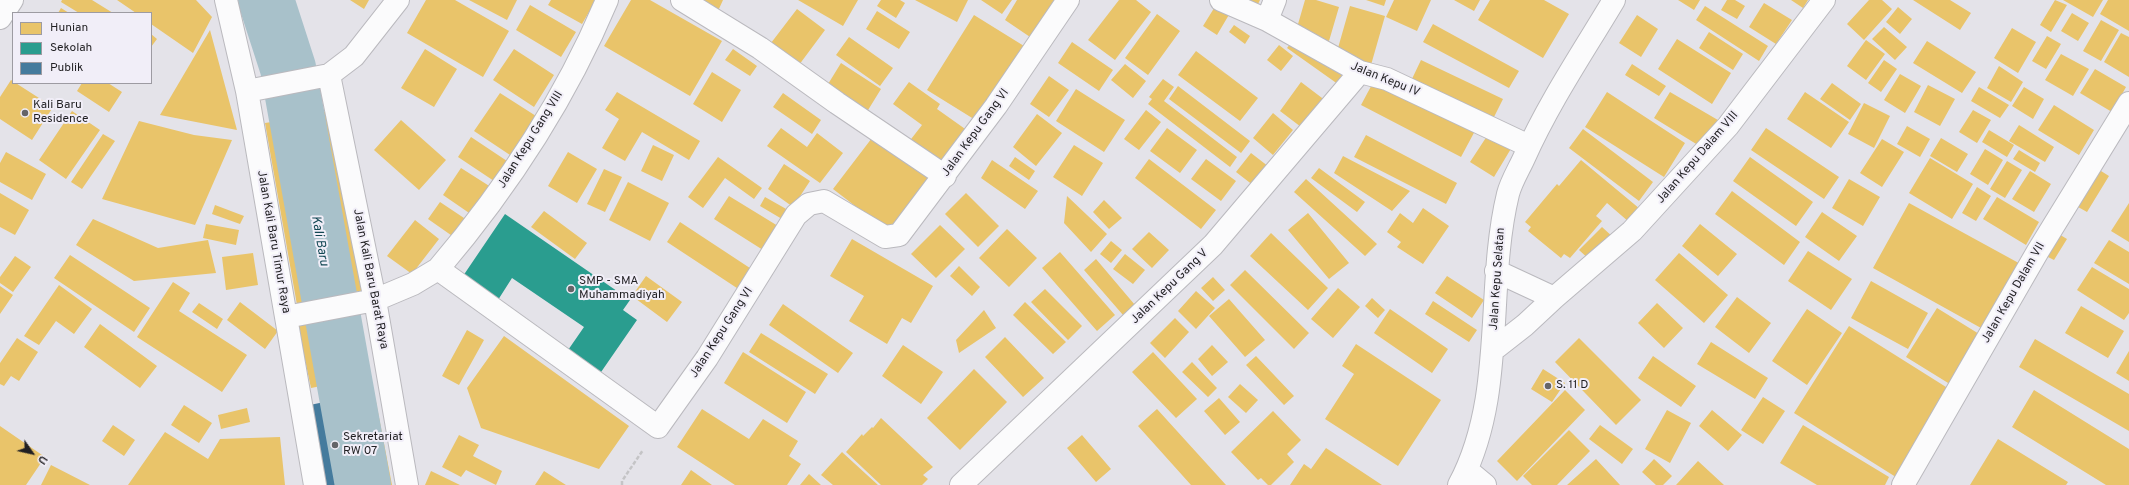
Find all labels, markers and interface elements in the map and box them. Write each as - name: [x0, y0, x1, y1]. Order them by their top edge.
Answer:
- legend: [12, 12, 152, 84]
- text: Hunian: [50, 20, 88, 36]
- text: Sekolah: [50, 40, 92, 56]
- text: Publik: [50, 60, 83, 76]
- street label: Jalan Kepu IV: [1348, 60, 1422, 100]
- street label: Jalan Kepu Gang VI: [939, 86, 1013, 180]
- street label: Jalan Kepu Gang VIII: [495, 89, 567, 191]
- place label: Kali Baru Residence: [33, 99, 88, 127]
- marker: Kali Baru Residence: [20, 108, 30, 118]
- street label: Jalan Kepu Dalam VIII: [1654, 109, 1742, 207]
- street label: Jalan Kali Baru Timur Raya: [253, 169, 293, 315]
- street label: Jalan Kali Baru Barat Raya: [349, 208, 391, 350]
- water label: Kali Baru: [307, 215, 331, 267]
- street label: Jalan Kepu Selatan: [1487, 227, 1509, 331]
- street label: Jalan Kepu Dalam VII: [1979, 240, 2049, 346]
- street label: Jalan Kepu Gang V: [1128, 247, 1212, 327]
- place label: SMP - SMA Muhammadiyah: [579, 275, 665, 303]
- marker: SMP - SMA Muhammadiyah: [566, 284, 576, 294]
- street label: Jalan Kepu Gang VI: [687, 285, 757, 381]
- place label: S. 11 D: [1556, 379, 1588, 393]
- marker: S. 11 D: [1543, 381, 1553, 391]
- place label: Sekretariat RW 07: [343, 431, 403, 459]
- north arrow: [12, 433, 52, 473]
- marker: Sekretariat RW 07: [330, 440, 340, 450]
- text: U: [34, 453, 50, 467]

